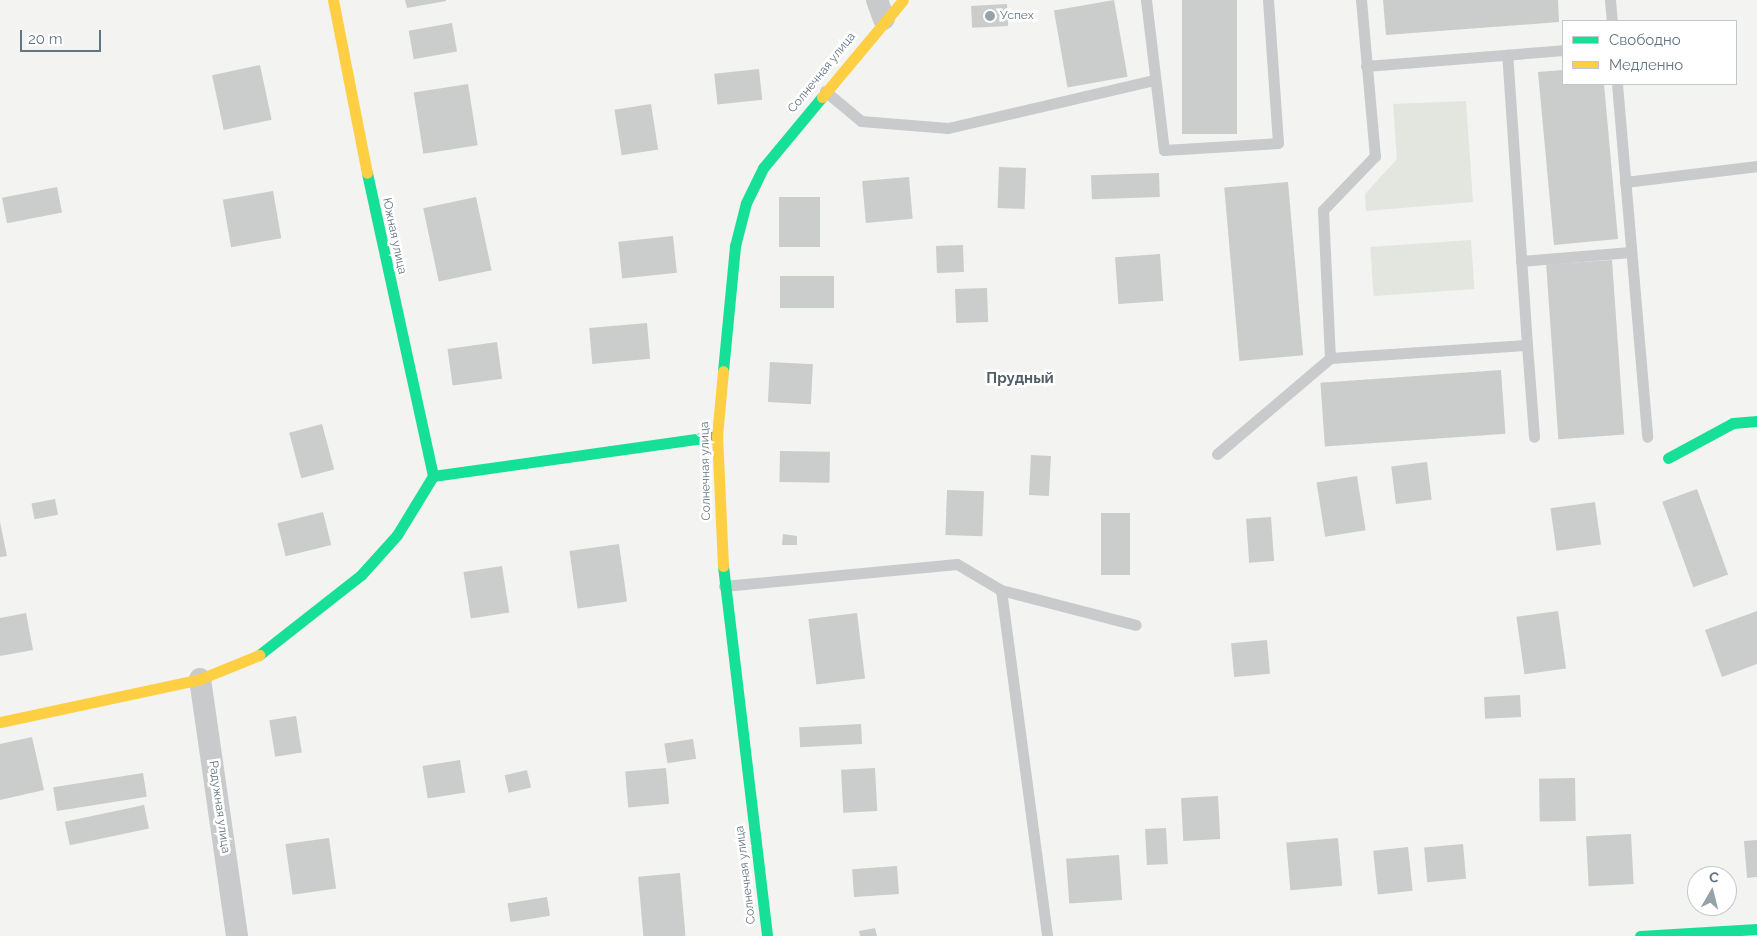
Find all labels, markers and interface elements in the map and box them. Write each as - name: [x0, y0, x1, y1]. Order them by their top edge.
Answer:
- place label: Успех: [1000, 9, 1034, 23]
- marker: Успех: [984, 10, 996, 22]
- scale bar: [22, 20, 104, 52]
- legend: [1562, 20, 1737, 85]
- text: 20 m: [28, 30, 63, 48]
- street label: Солнечная улица: [785, 30, 859, 116]
- text: Свободно: [1609, 31, 1681, 49]
- text: Медленно: [1609, 56, 1683, 74]
- street label: Южная улица: [379, 196, 409, 276]
- district label: Прудный: [986, 370, 1054, 388]
- street label: Солнечная улица: [698, 421, 714, 521]
- street label: Радужная улица: [205, 760, 233, 854]
- street label: Солнечная улица: [733, 825, 759, 925]
- north arrow: [1687, 866, 1737, 916]
- text: С: [1708, 869, 1720, 886]

